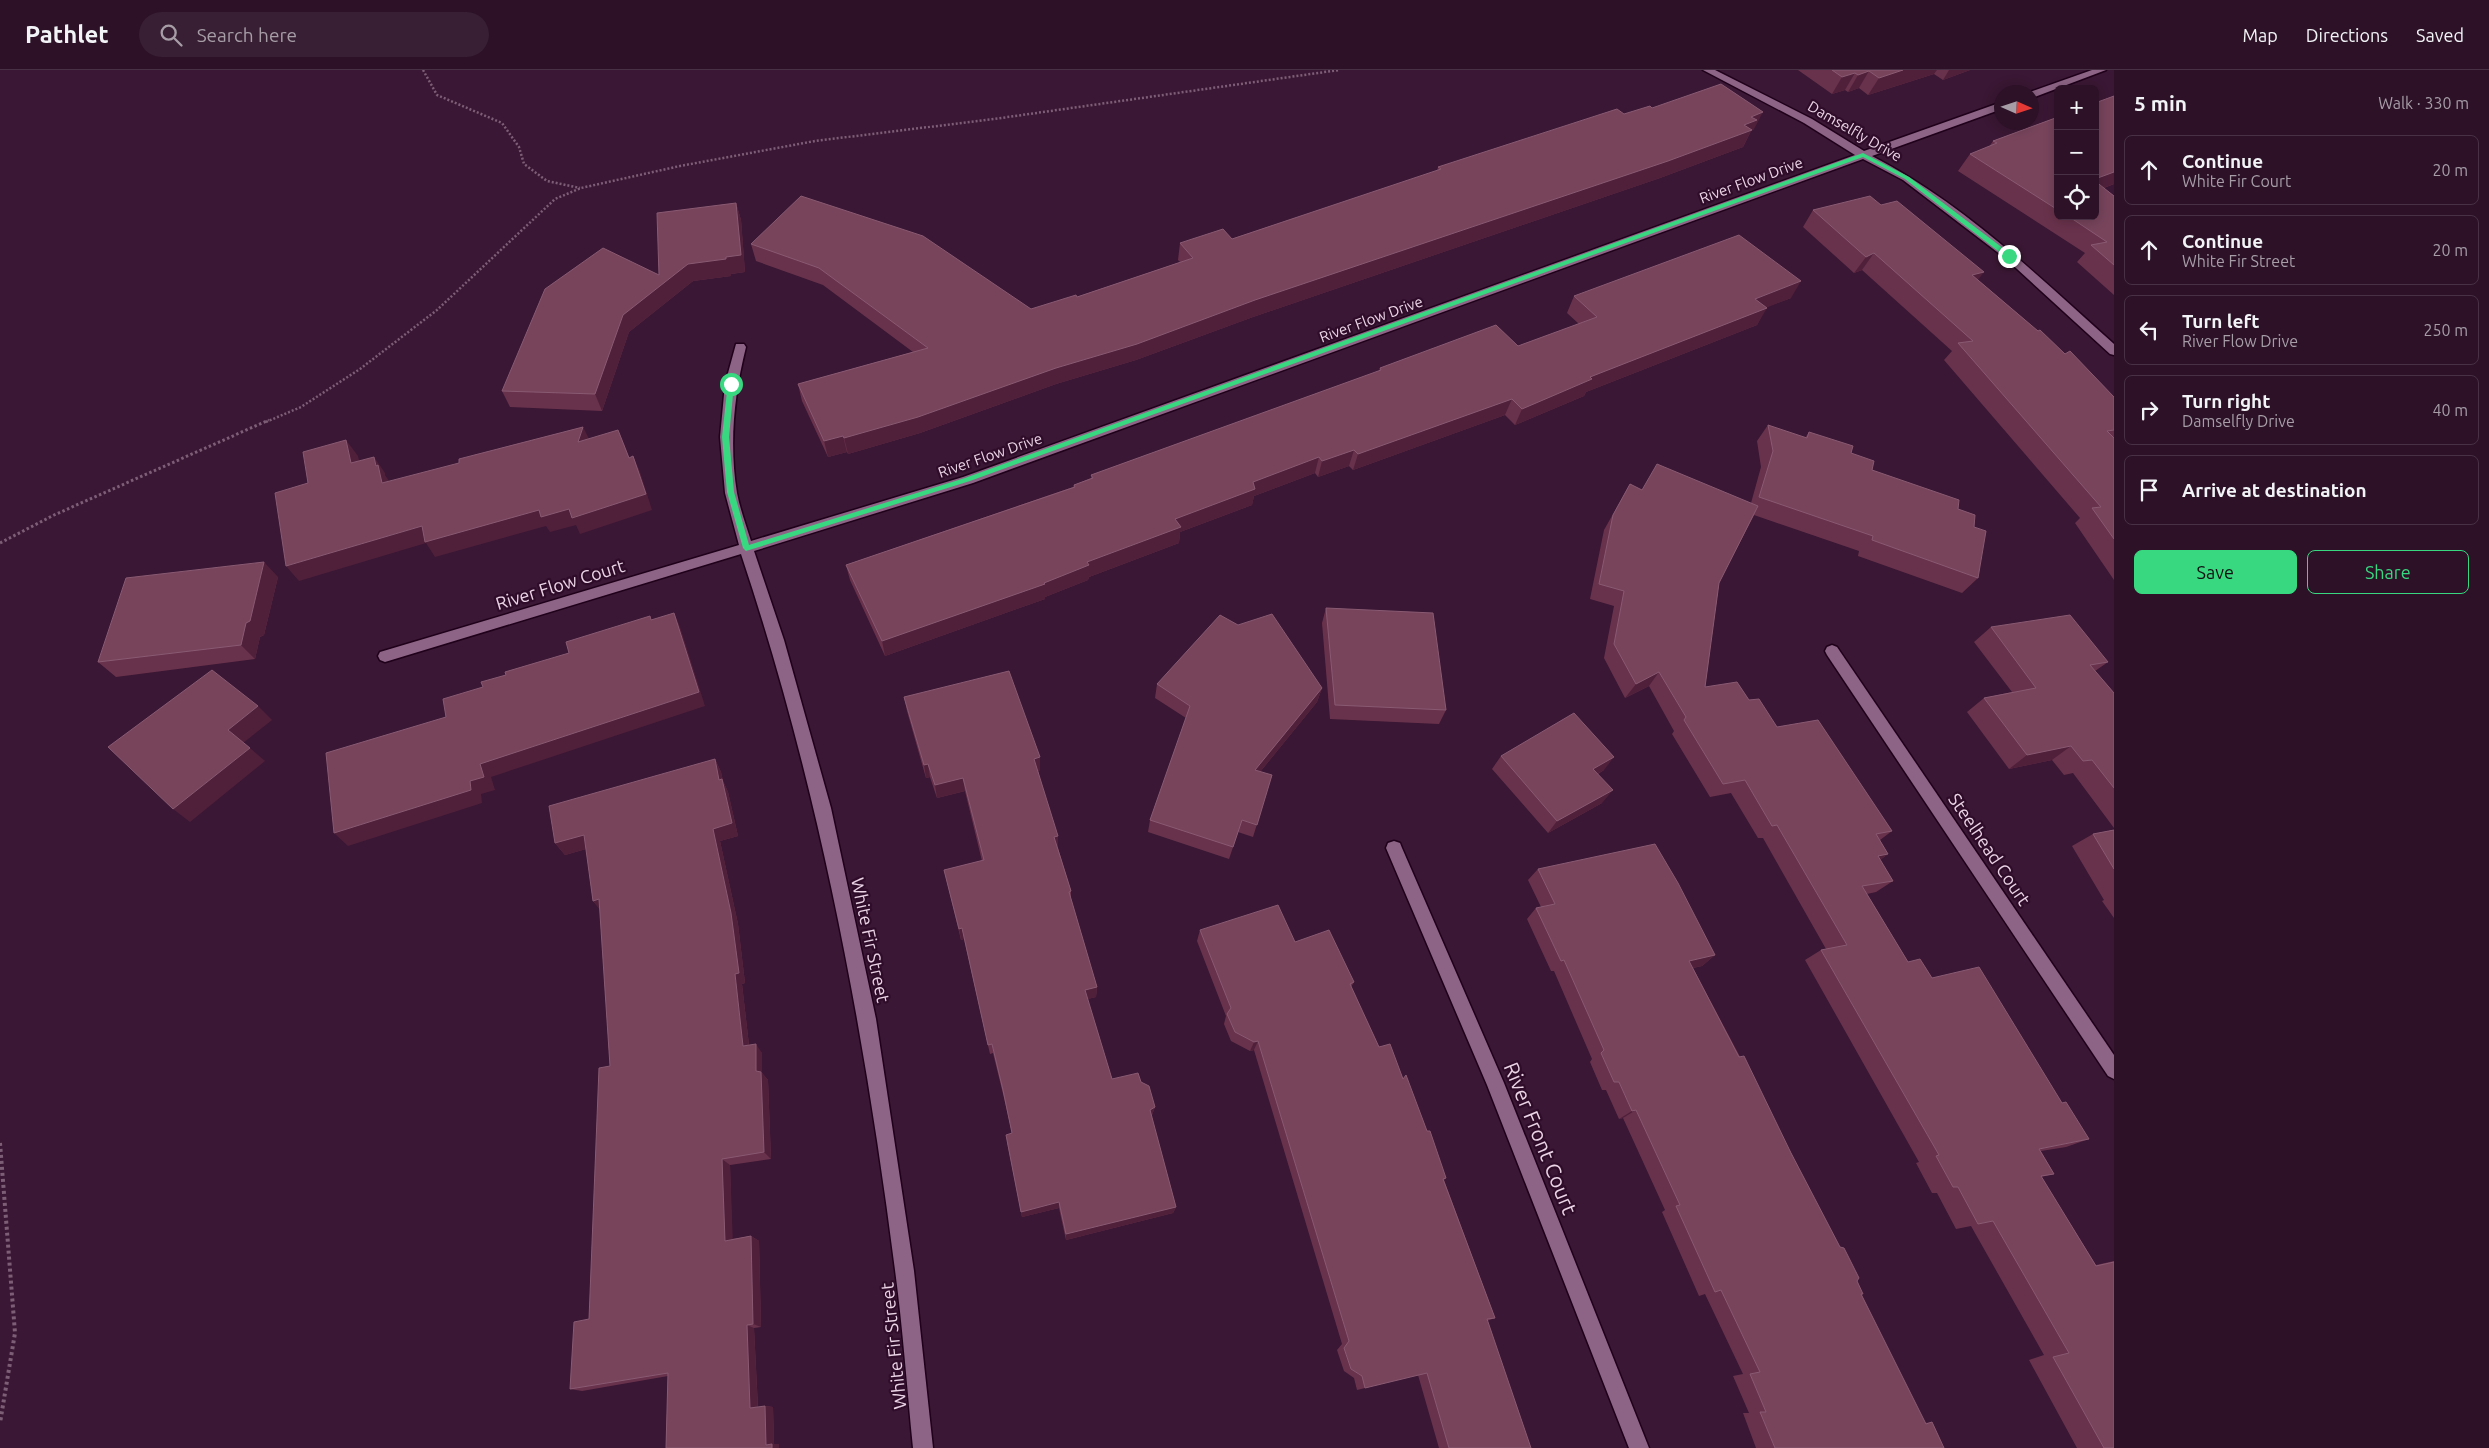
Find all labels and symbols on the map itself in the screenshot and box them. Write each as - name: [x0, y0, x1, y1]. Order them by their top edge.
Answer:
- north arrow: [1994, 85, 2039, 130]
- street label: Damselfly Drive: [1805, 97, 1905, 165]
- street label: River Flow Drive: [1697, 153, 1805, 207]
- route end: [1998, 245, 2021, 268]
- street label: River Flow Drive: [1317, 292, 1425, 346]
- route start: [720, 373, 743, 396]
- street label: River Flow Drive: [936, 429, 1044, 481]
- street label: River Flow Court: [493, 555, 627, 613]
- street label: Steelhead Court: [1945, 789, 2035, 909]
- street label: White Fir Street: [848, 876, 894, 1004]
- street label: River Front Court: [1500, 1058, 1582, 1218]
- street label: White Fir Street: [876, 1282, 910, 1410]

